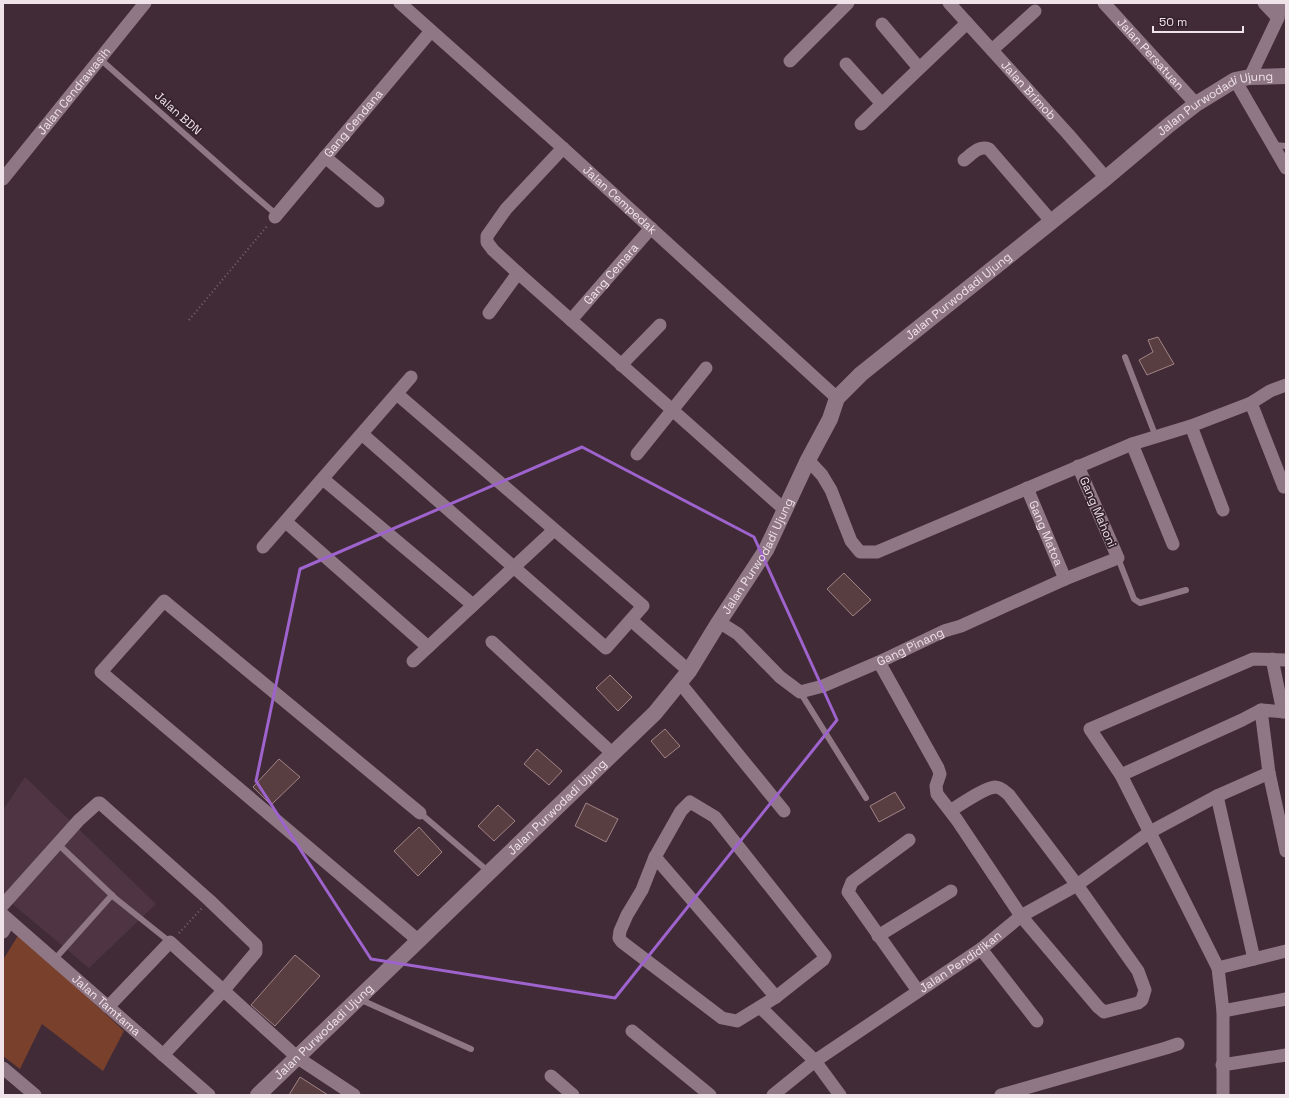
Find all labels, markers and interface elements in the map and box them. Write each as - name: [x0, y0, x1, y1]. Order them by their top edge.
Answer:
- scale bar: [1153, 8, 1243, 34]
- street label: Jalan Persatuan: [1113, 14, 1188, 94]
- text: 50 m: [1159, 14, 1187, 30]
- street label: Jalan Cendrawasih: [34, 44, 114, 138]
- street label: Jalan Brimob: [997, 57, 1060, 124]
- street label: Jalan Purwodadi Ujung: [1154, 68, 1273, 140]
- street label: Gang Cendana: [320, 86, 387, 161]
- street label: Jalan BDN: [151, 88, 205, 138]
- street label: Jalan Cempedak: [579, 162, 661, 238]
- street label: Gang Cemara: [580, 240, 642, 308]
- street label: Jalan Purwodadi Ujung: [902, 249, 1015, 344]
- street label: Gang Mahoni: [1076, 474, 1120, 550]
- street label: Jalan Purwodadi Ujung: [718, 495, 797, 617]
- street label: Gang Matoa: [1025, 498, 1067, 568]
- street label: Gang Pinang: [874, 624, 947, 670]
- street label: Jalan Purwodadi Ujung: [504, 756, 610, 859]
- street label: Jalan Pendidikan: [916, 927, 1005, 996]
- street label: Jalan Tamtama: [68, 971, 144, 1040]
- street label: Jalan Purwodadi Ujung: [271, 980, 377, 1083]

